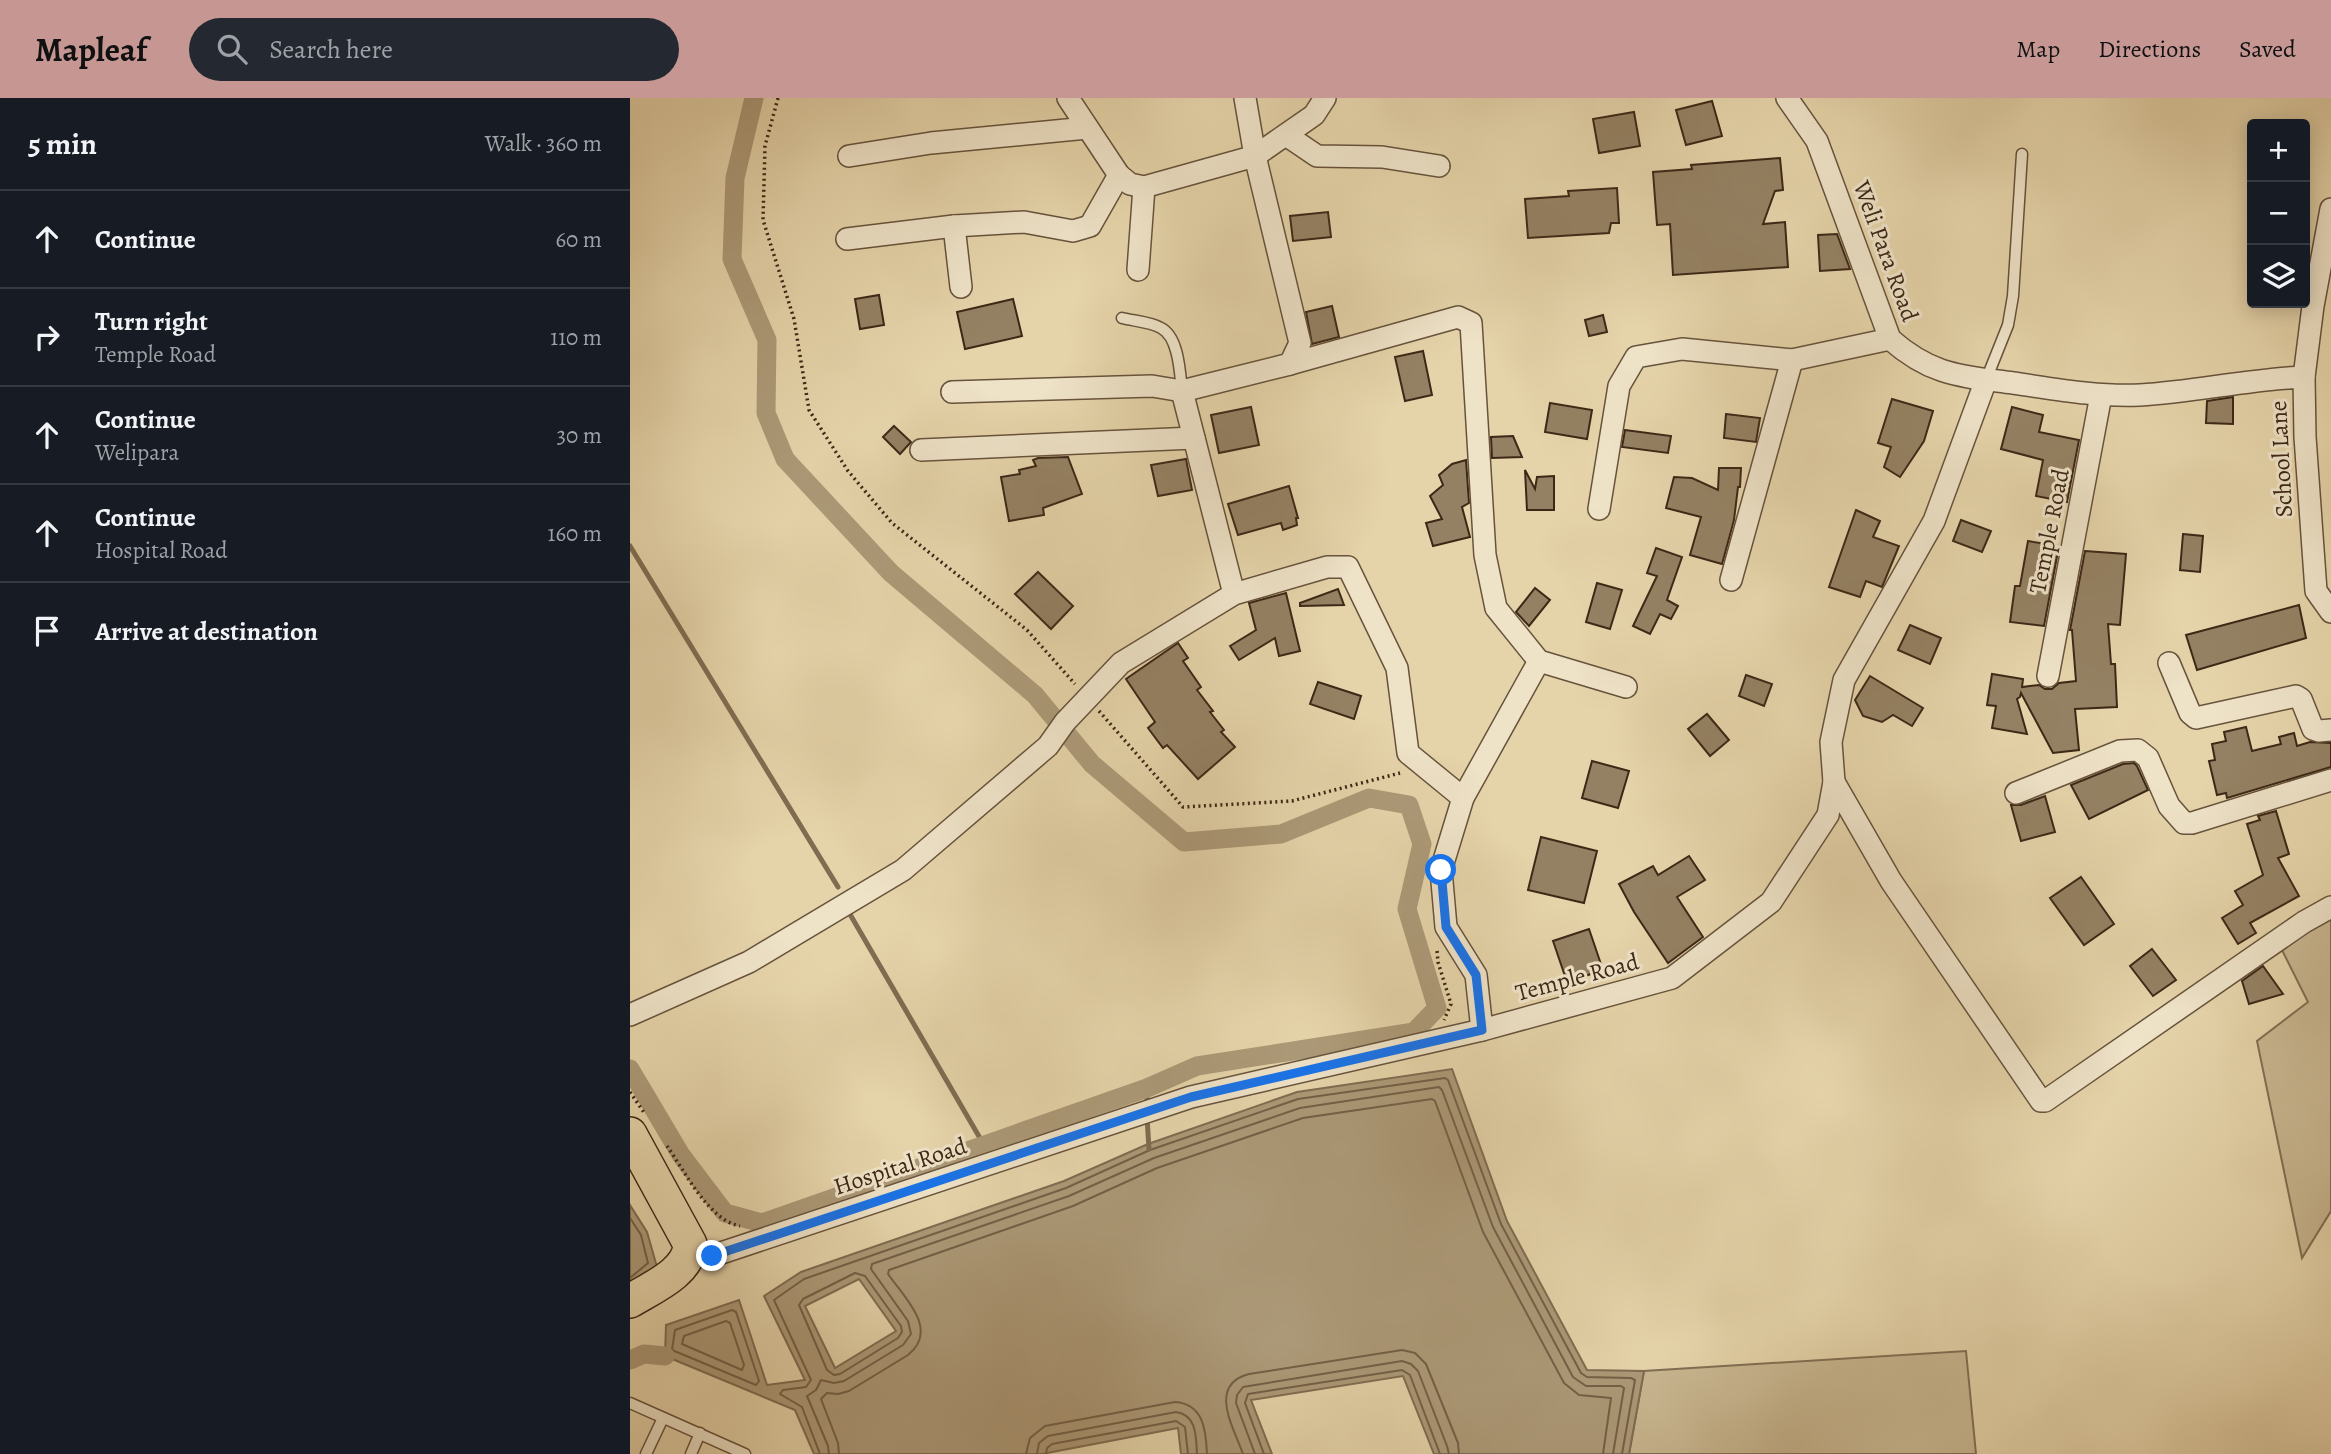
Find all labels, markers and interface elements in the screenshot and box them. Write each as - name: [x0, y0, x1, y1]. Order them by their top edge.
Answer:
- search box: [189, 18, 679, 81]
- text: Mapleaf: [35, 27, 147, 72]
- icon: search: [213, 30, 251, 68]
- text: Search here: [269, 32, 393, 67]
- text: Map: [2016, 33, 2060, 65]
- text: Directions: [2098, 33, 2201, 65]
- text: Saved: [2239, 33, 2296, 65]
- map controls: [2247, 119, 2310, 308]
- button: +: [2247, 119, 2310, 182]
- text: 5 min: [28, 124, 97, 164]
- text: Walk · 360 m: [485, 128, 602, 159]
- street label: Weli Para Road: [1845, 175, 1926, 326]
- button: −: [2247, 182, 2310, 245]
- icon: ahead: [28, 220, 66, 258]
- text: Continue: [95, 222, 196, 257]
- text: 60 m: [555, 224, 602, 255]
- button: layers: [2247, 245, 2310, 308]
- text: Turn right: [95, 304, 208, 339]
- icon: right: [28, 318, 66, 356]
- text: 110 m: [550, 322, 602, 353]
- text: Temple Road: [95, 339, 216, 370]
- street label: School Lane: [2262, 400, 2300, 518]
- text: Continue: [95, 402, 196, 437]
- icon: ahead: [28, 416, 66, 454]
- text: 30 m: [556, 420, 602, 451]
- text: Welipara: [95, 437, 179, 468]
- street label: Temple Road: [2021, 466, 2077, 596]
- text: Continue: [95, 500, 196, 535]
- icon: ahead: [28, 514, 66, 552]
- text: 160 m: [548, 518, 602, 549]
- text: Hospital Road: [95, 535, 228, 566]
- icon: arrive: [28, 612, 66, 650]
- text: Arrive at destination: [95, 614, 318, 649]
- route start: [1425, 854, 1456, 885]
- street label: Temple Road: [1512, 945, 1642, 1009]
- street label: Hospital Road: [829, 1129, 971, 1203]
- route end: [696, 1240, 727, 1271]

